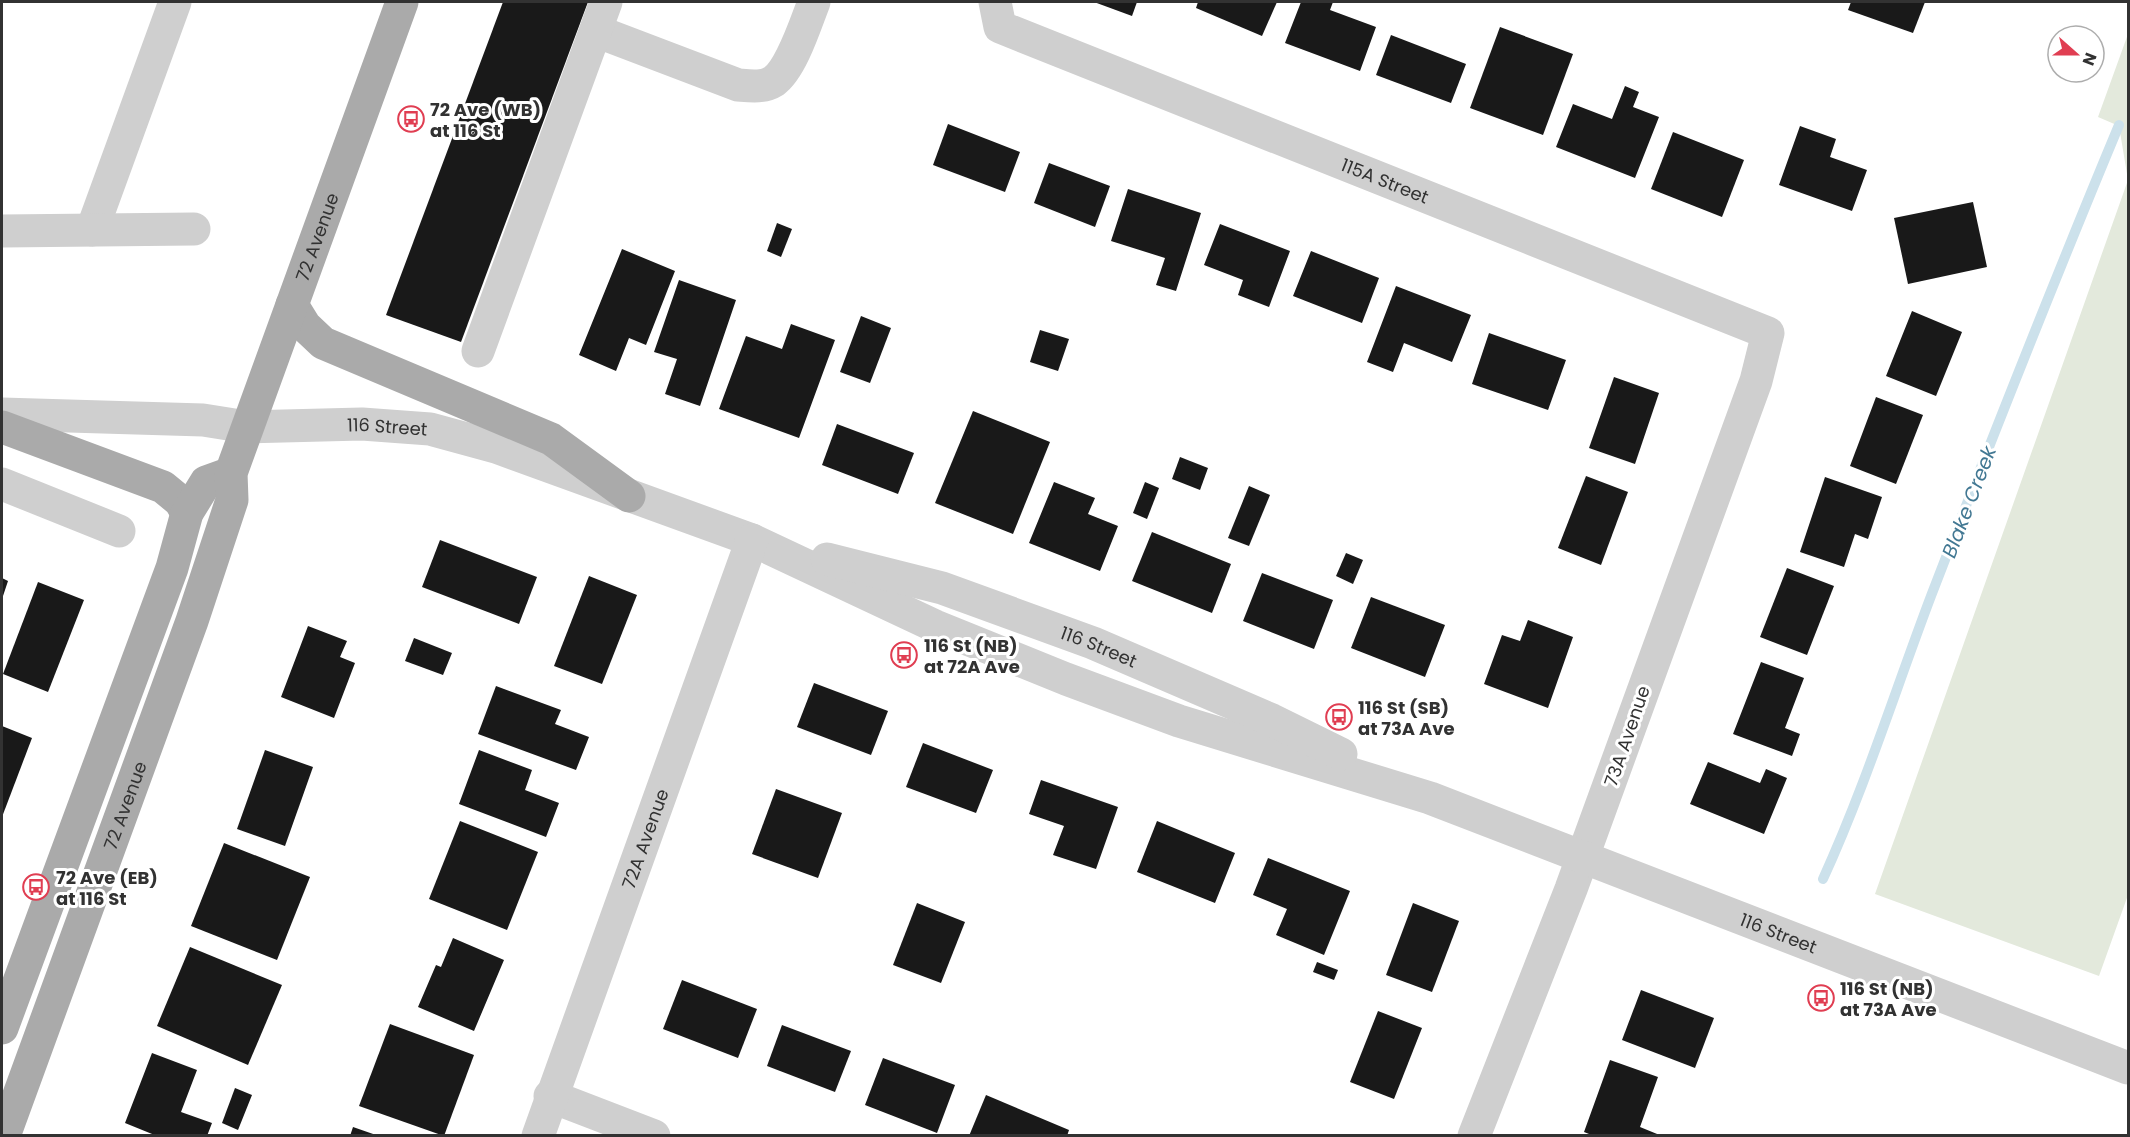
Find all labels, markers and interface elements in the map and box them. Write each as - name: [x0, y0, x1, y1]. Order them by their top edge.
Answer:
- north arrow: [2046, 24, 2106, 84]
- text: N: [2077, 49, 2102, 69]
- place label: 72 Ave (WB) at 116 St: [430, 97, 541, 143]
- bus stop icon: 72 Ave (WB) at 116 St: [396, 104, 426, 134]
- street label: 115A Street: [1337, 152, 1433, 209]
- street label: 72 Avenue: [289, 189, 344, 285]
- street label: 116 Street: [347, 411, 428, 441]
- water label: Blake Creek: [1935, 441, 2004, 562]
- street label: 116 Street: [1057, 620, 1141, 673]
- place label: 116 St (NB) at 72A Ave: [924, 633, 1020, 679]
- bus stop icon: 116 St (NB) at 72A Ave: [889, 640, 919, 670]
- street label: 73A Avenue: [1598, 682, 1656, 790]
- place label: 116 St (SB) at 73A Ave: [1358, 695, 1455, 741]
- bus stop icon: 116 St (SB) at 73A Ave: [1324, 702, 1354, 732]
- street label: 72 Avenue: [97, 758, 152, 853]
- street label: 72A Avenue: [615, 785, 674, 892]
- place label: 72 Ave (EB) at 116 St: [56, 865, 158, 911]
- bus stop icon: 72 Ave (EB) at 116 St: [21, 872, 51, 902]
- street label: 116 Street: [1737, 907, 1821, 959]
- place label: 116 St (NB) at 73A Ave: [1840, 976, 1937, 1022]
- bus stop icon: 116 St (NB) at 73A Ave: [1806, 983, 1836, 1013]

